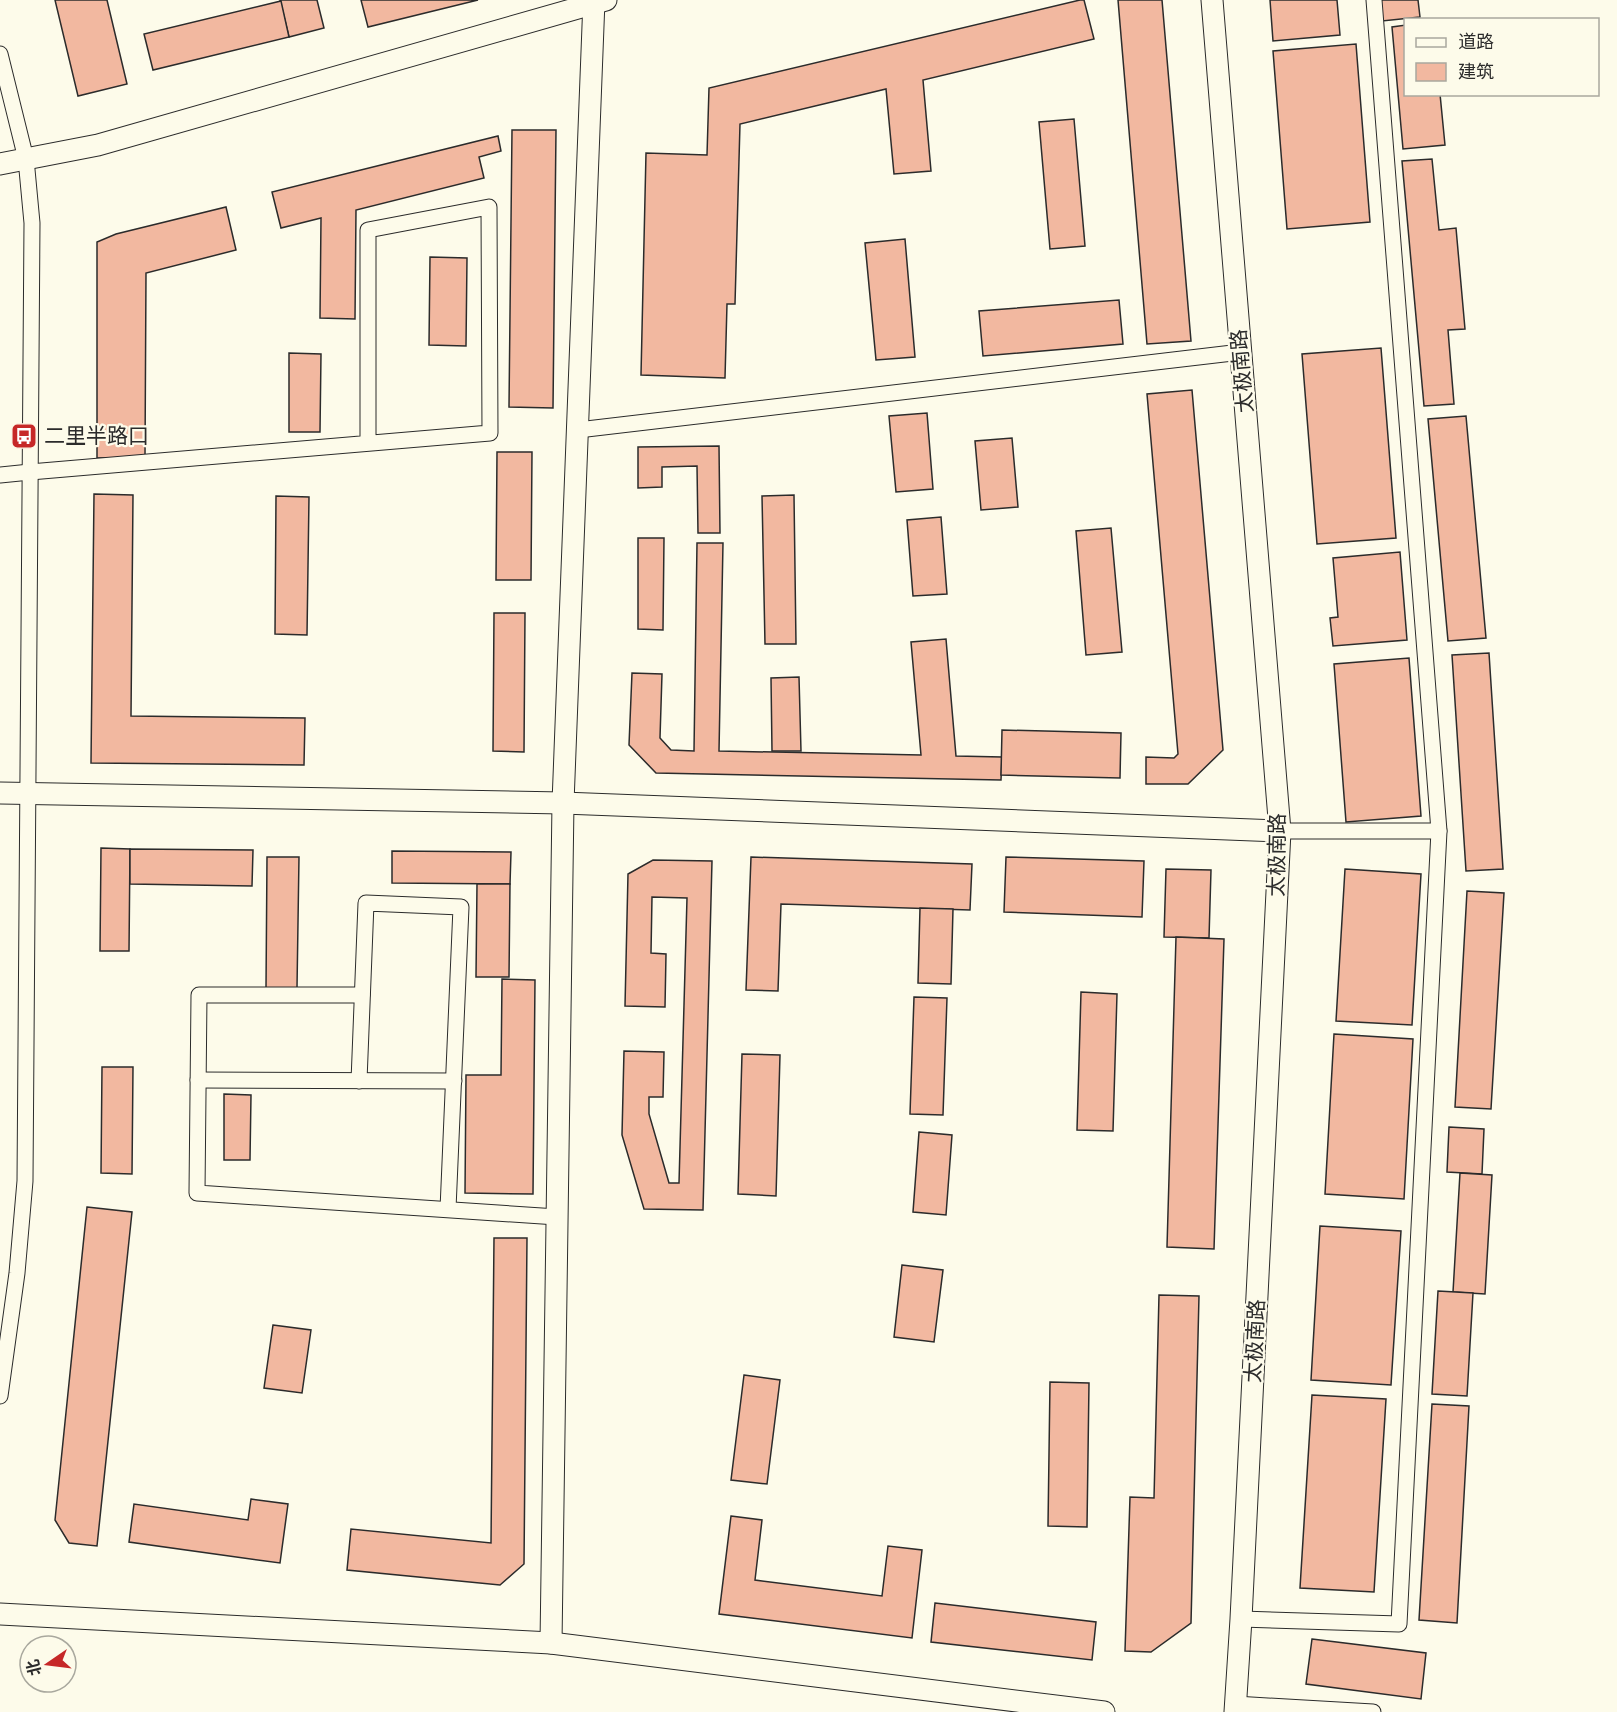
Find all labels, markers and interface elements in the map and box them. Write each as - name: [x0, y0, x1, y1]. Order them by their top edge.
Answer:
- legend: [1404, 18, 1599, 96]
- text: 道路: [1458, 30, 1494, 53]
- text: 建筑: [1458, 60, 1494, 83]
- street label: 太极南路: [1224, 328, 1259, 414]
- bus stop icon: 二里半路口: [9, 421, 39, 451]
- place label: 二里半路口: [44, 422, 149, 449]
- street label: 太极南路: [1262, 813, 1291, 897]
- street label: 太极南路: [1239, 1298, 1270, 1384]
- north arrow: [18, 1634, 78, 1694]
- text: 北: [22, 1657, 45, 1678]

